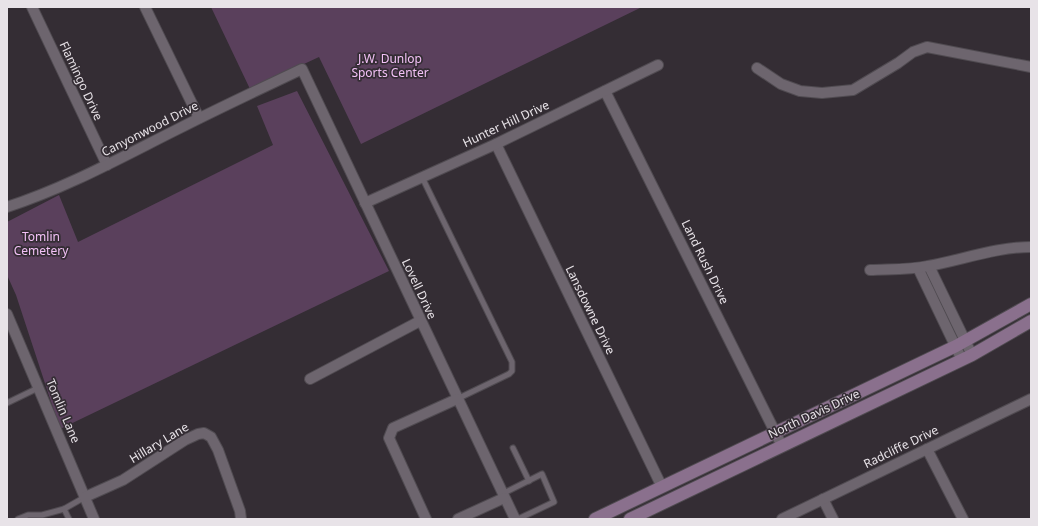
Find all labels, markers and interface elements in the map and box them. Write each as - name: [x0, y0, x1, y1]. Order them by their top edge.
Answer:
- street label: Flamingo Drive: [56, 39, 107, 123]
- park label: J.W. Dunlop Sports Center: [351, 50, 429, 81]
- street label: Hunter Hill Drive: [460, 96, 552, 151]
- street label: Canyonwood Drive: [98, 97, 201, 160]
- street label: Land Rush Drive: [678, 217, 733, 307]
- park label: Tomlin Cemetery: [14, 228, 69, 259]
- street label: Lovell Drive: [398, 256, 441, 322]
- street label: Lansdowne Drive: [562, 262, 619, 357]
- street label: Tomlin Lane: [42, 376, 85, 446]
- street label: North Davis Drive: [765, 385, 863, 442]
- street label: Hillary Lane: [126, 418, 192, 467]
- street label: Radcliffe Drive: [860, 421, 941, 472]

